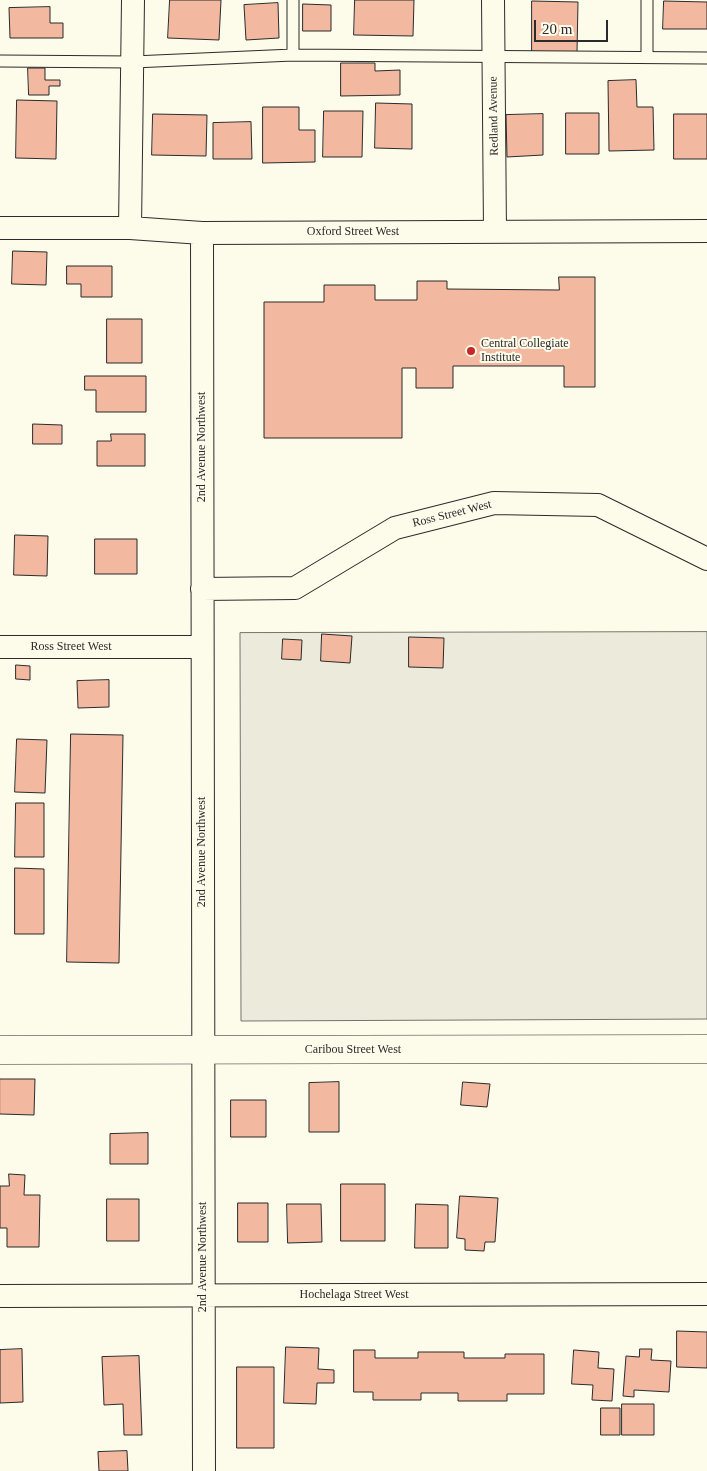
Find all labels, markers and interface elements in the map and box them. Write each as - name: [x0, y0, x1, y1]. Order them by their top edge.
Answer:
- scale bar: [537, 10, 611, 42]
- text: 20 m: [542, 21, 572, 37]
- street label: Redland Avenue: [486, 76, 502, 156]
- street label: Oxford Street West: [307, 225, 399, 239]
- place label: Central Collegiate Institute: [481, 337, 569, 365]
- marker: Central Collegiate Institute: [465, 345, 477, 357]
- street label: 2nd Avenue Northwest: [195, 392, 209, 502]
- street label: Ross Street West: [411, 497, 493, 531]
- street label: Ross Street West: [30, 640, 112, 654]
- street label: 2nd Avenue Northwest: [195, 797, 209, 907]
- street label: Caribou Street West: [305, 1043, 401, 1057]
- street label: 2nd Avenue Northwest: [196, 1202, 210, 1312]
- street label: Hochelaga Street West: [300, 1288, 408, 1302]

